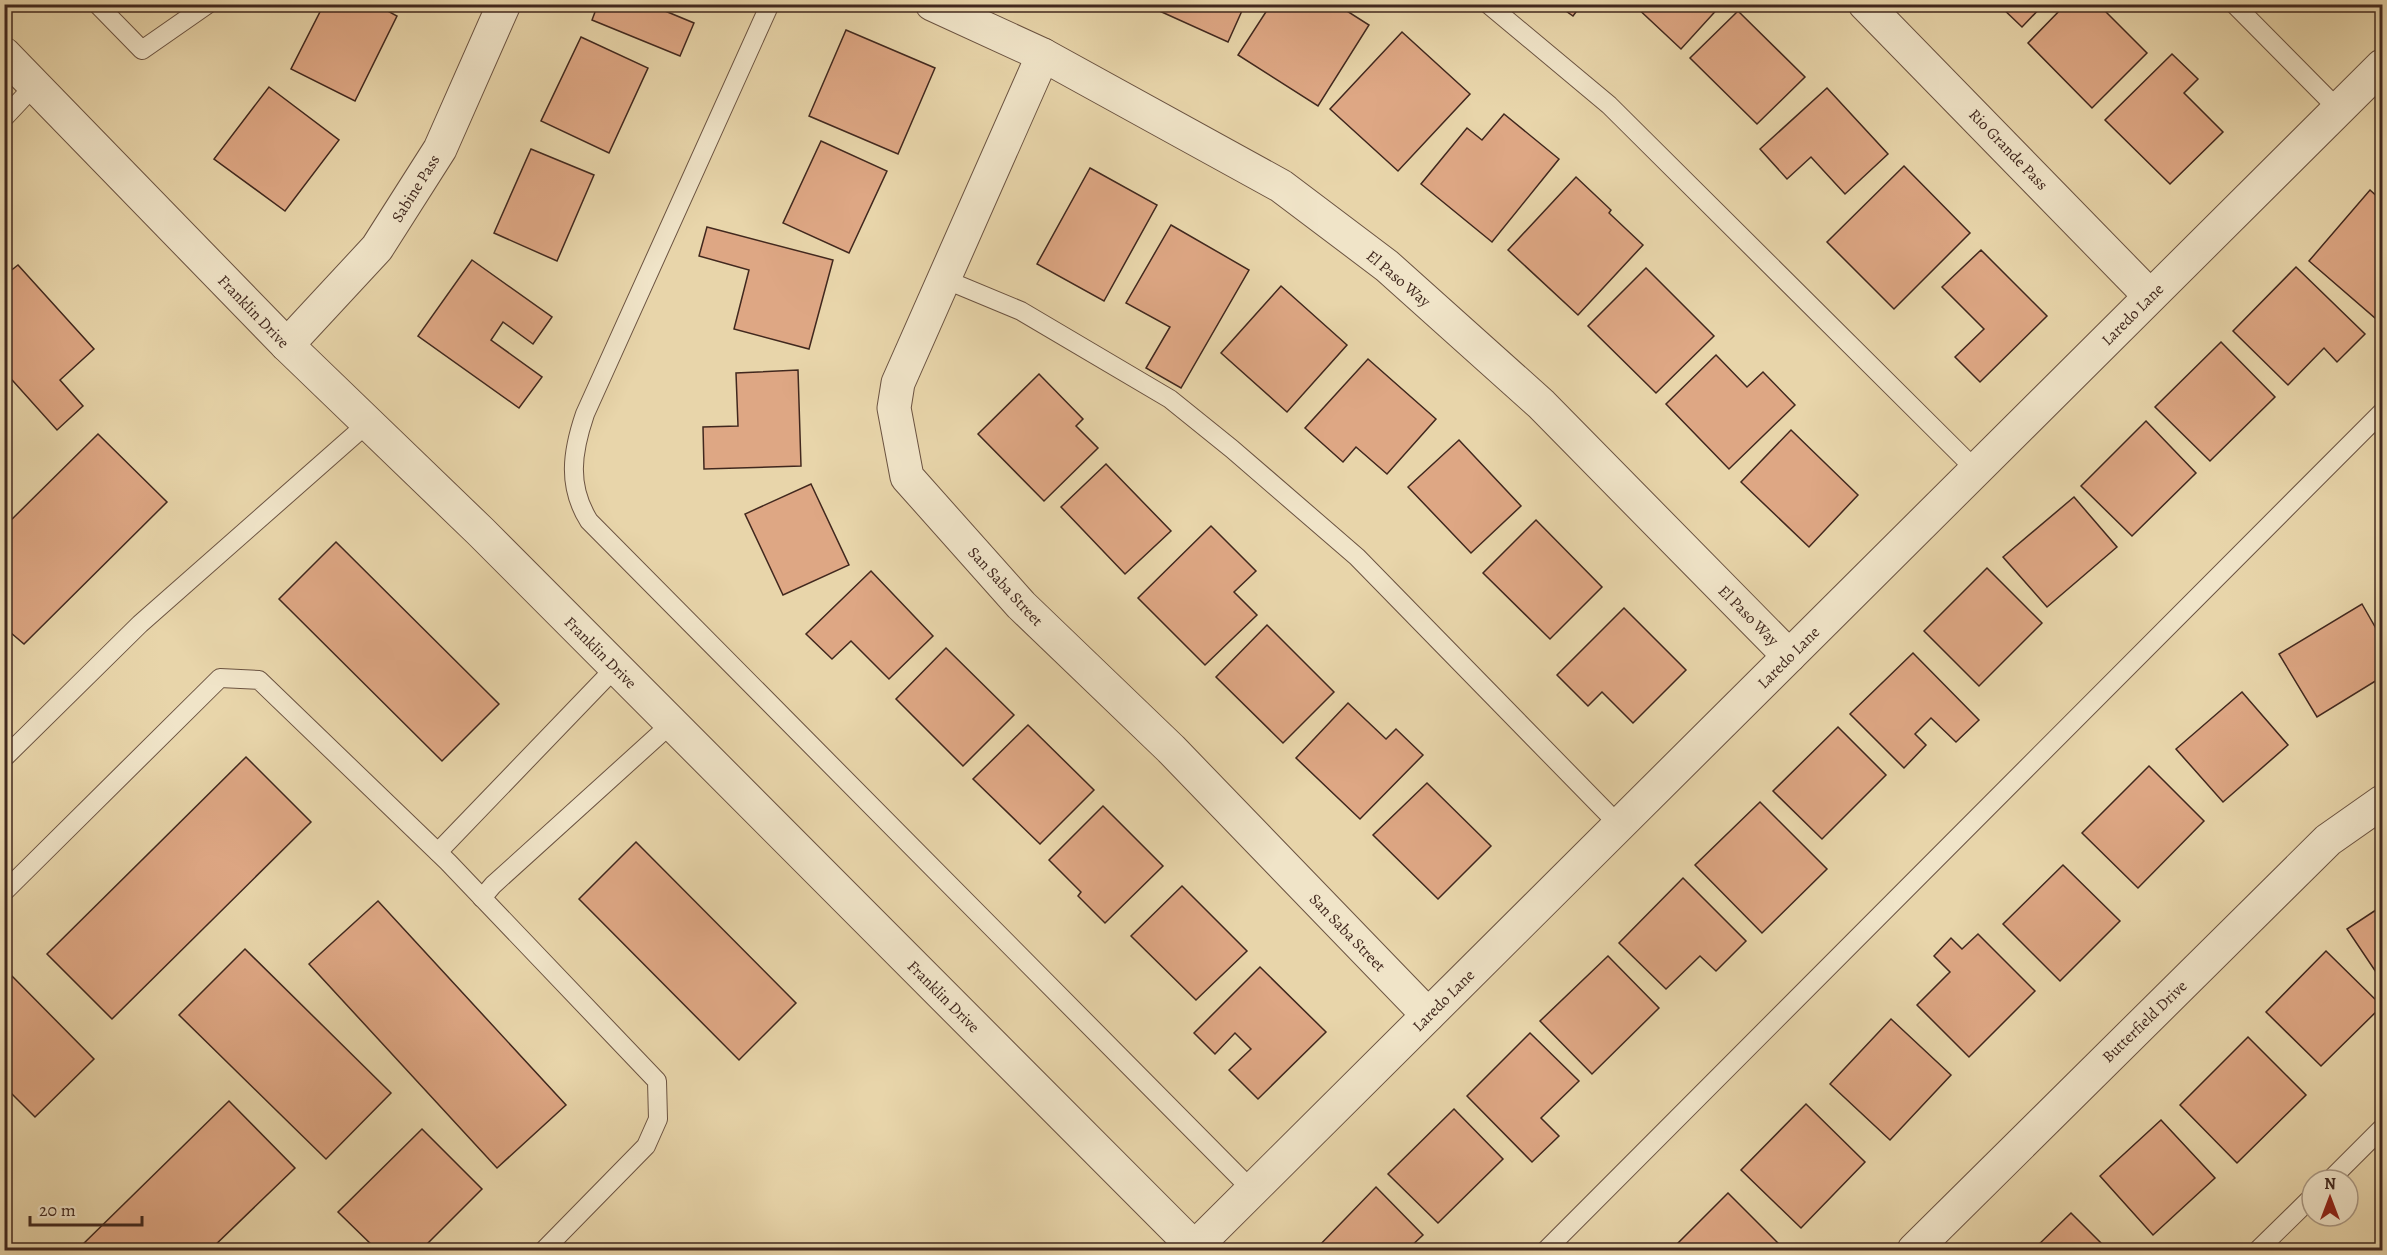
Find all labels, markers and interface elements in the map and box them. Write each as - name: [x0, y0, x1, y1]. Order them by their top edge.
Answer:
- street label: Rio Grande Pass: [1964, 104, 2053, 195]
- street label: Sabine Pass: [386, 150, 445, 227]
- street label: El Paso Way: [1361, 245, 1436, 313]
- street label: Franklin Drive: [213, 270, 294, 353]
- street label: Laredo Lane: [2097, 279, 2169, 351]
- street label: San Saba Street: [963, 542, 1048, 631]
- street label: El Paso Way: [1713, 580, 1784, 652]
- street label: Franklin Drive: [559, 612, 641, 694]
- street label: Laredo Lane: [1753, 622, 1825, 694]
- street label: San Saba Street: [1304, 889, 1390, 977]
- street label: Franklin Drive: [902, 956, 984, 1038]
- street label: Laredo Lane: [1408, 965, 1480, 1037]
- street label: Butterfield Drive: [2097, 976, 2192, 1068]
- north arrow: [2300, 1168, 2360, 1228]
- text: N: [2324, 1173, 2336, 1195]
- scale bar: [30, 1189, 142, 1227]
- text: 20 m: [39, 1198, 76, 1222]

